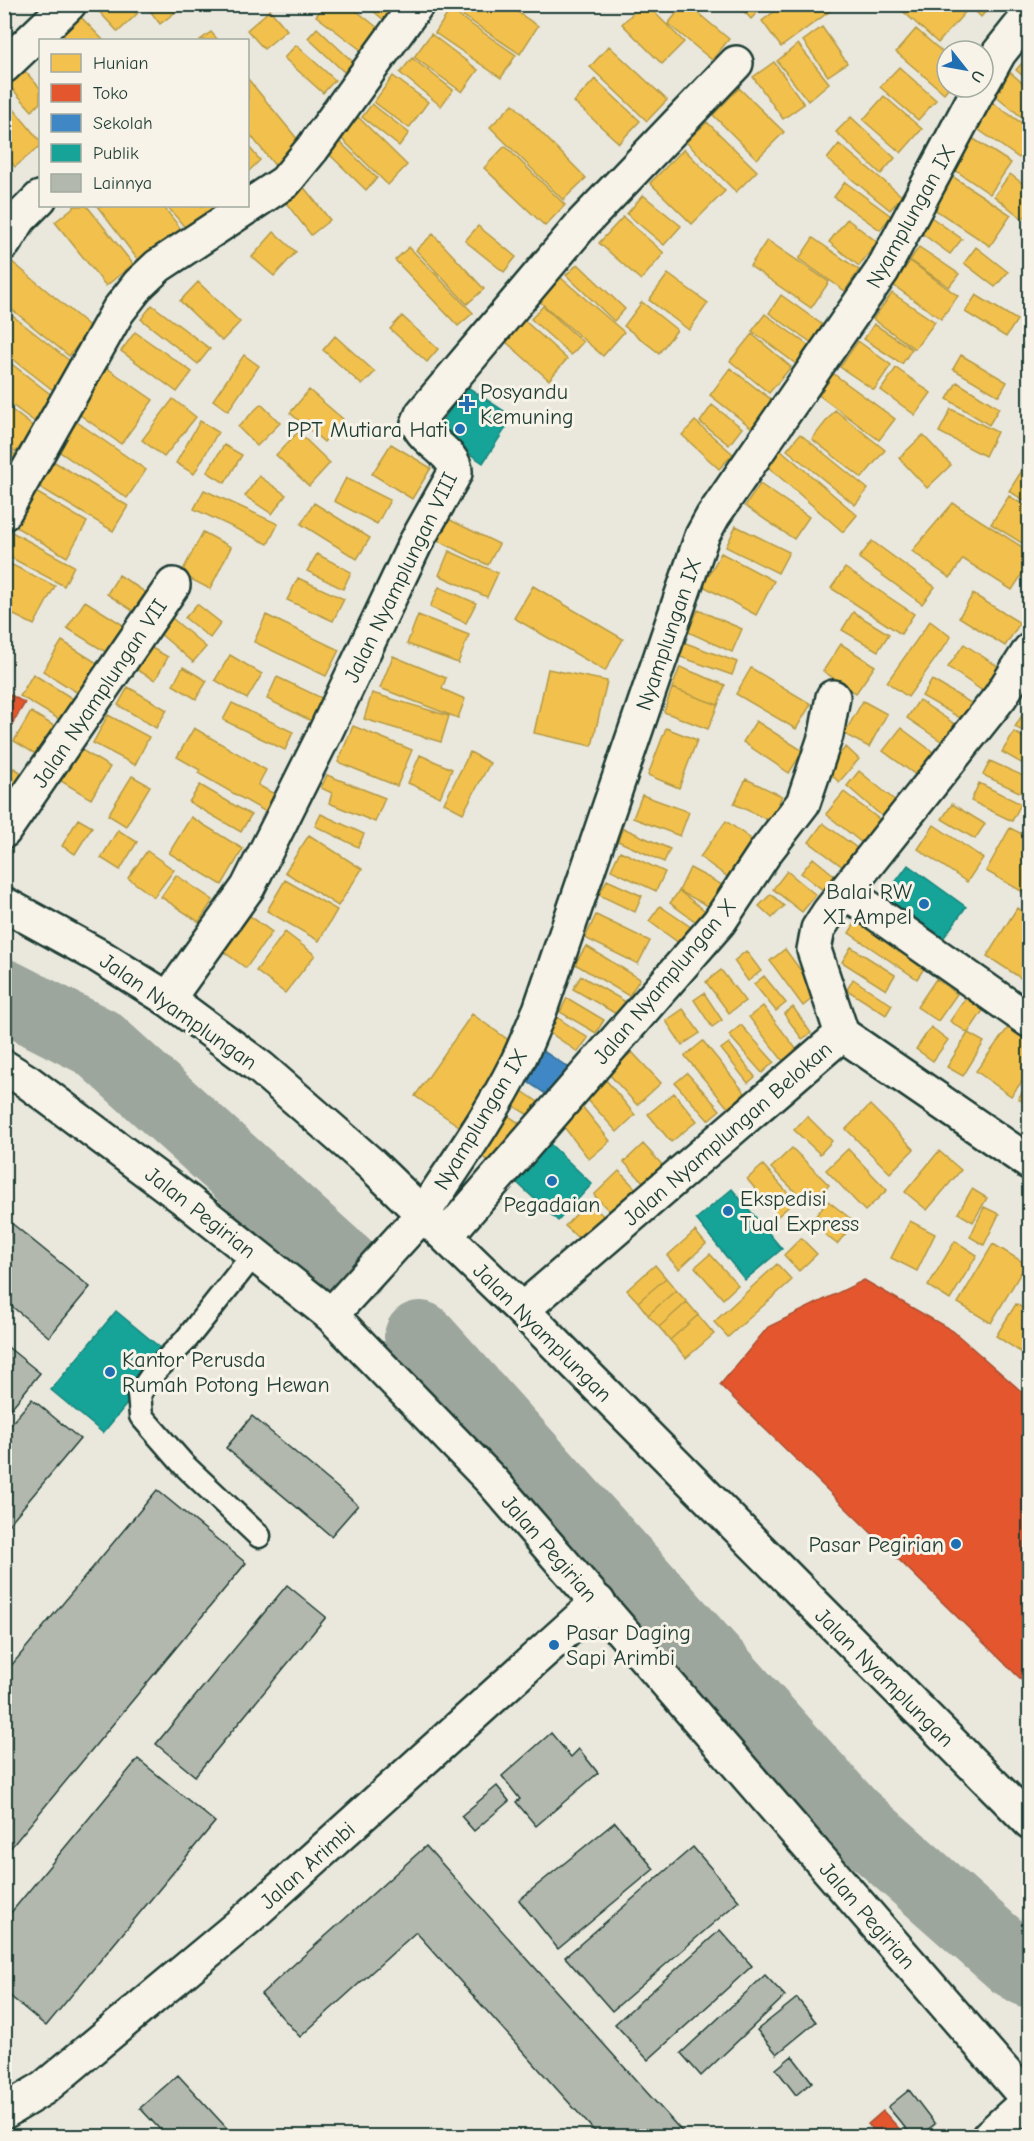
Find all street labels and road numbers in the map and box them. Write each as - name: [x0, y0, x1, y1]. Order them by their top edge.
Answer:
- street label: Nyamplungan IX: [861, 140, 961, 293]
- street label: Jalan Nyamplungan VIII: [339, 468, 463, 687]
- street label: Nyamplungan IX: [631, 555, 707, 714]
- street label: Jalan Nyamplungan VII: [27, 594, 173, 793]
- street label: Jalan Nyamplungan X: [588, 894, 742, 1070]
- street label: Jalan Nyamplungan: [95, 948, 262, 1076]
- street label: Jalan Nyamplungan Belokan: [618, 1036, 837, 1231]
- street label: Nyamplungan IX: [429, 1044, 533, 1195]
- street label: Jalan Pegirian: [140, 1161, 261, 1264]
- street label: Jalan Nyamplungan: [467, 1258, 617, 1408]
- street label: Jalan Pegirian: [496, 1490, 603, 1608]
- street label: Jalan Nyamplungan: [809, 1603, 959, 1753]
- street label: Jalan Arimbi: [255, 1816, 360, 1915]
- street label: Jalan Pegirian: [814, 1857, 921, 1975]

